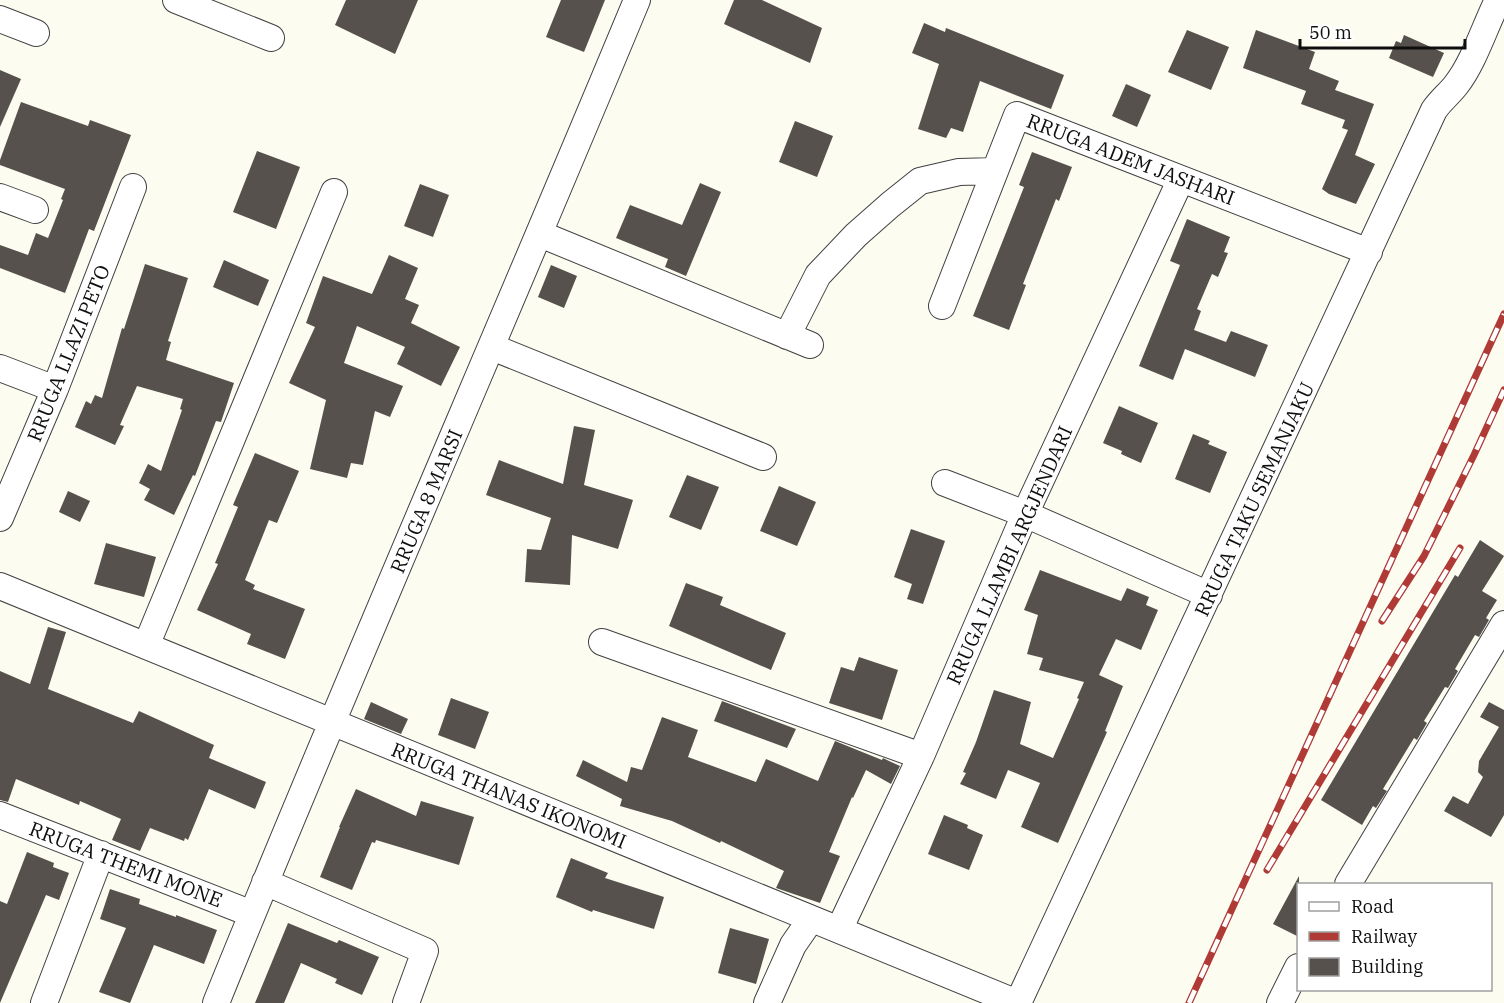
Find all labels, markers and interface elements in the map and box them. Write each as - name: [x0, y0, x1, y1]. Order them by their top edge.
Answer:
- scale bar: [1300, 12, 1465, 50]
- text: 50 m: [1309, 21, 1352, 44]
- street label: RRUGA ADEM JASHARI: [1023, 107, 1239, 211]
- street label: RRUGA LLAZI PETO: [20, 261, 116, 445]
- street label: RRUGA TAKU SEMANJAKU: [1188, 378, 1320, 620]
- street label: RRUGA LLAMBI ARGJENDARI: [940, 421, 1078, 689]
- street label: RRUGA 8 MARSI: [384, 425, 468, 577]
- street label: RRUGA THANAS IKONOMI: [388, 735, 630, 855]
- street label: RRUGA THEMI MONE: [26, 815, 226, 913]
- legend: [1297, 883, 1492, 991]
- text: Road: [1351, 895, 1394, 918]
- text: Railway: [1351, 925, 1417, 948]
- text: Building: [1351, 955, 1423, 978]

